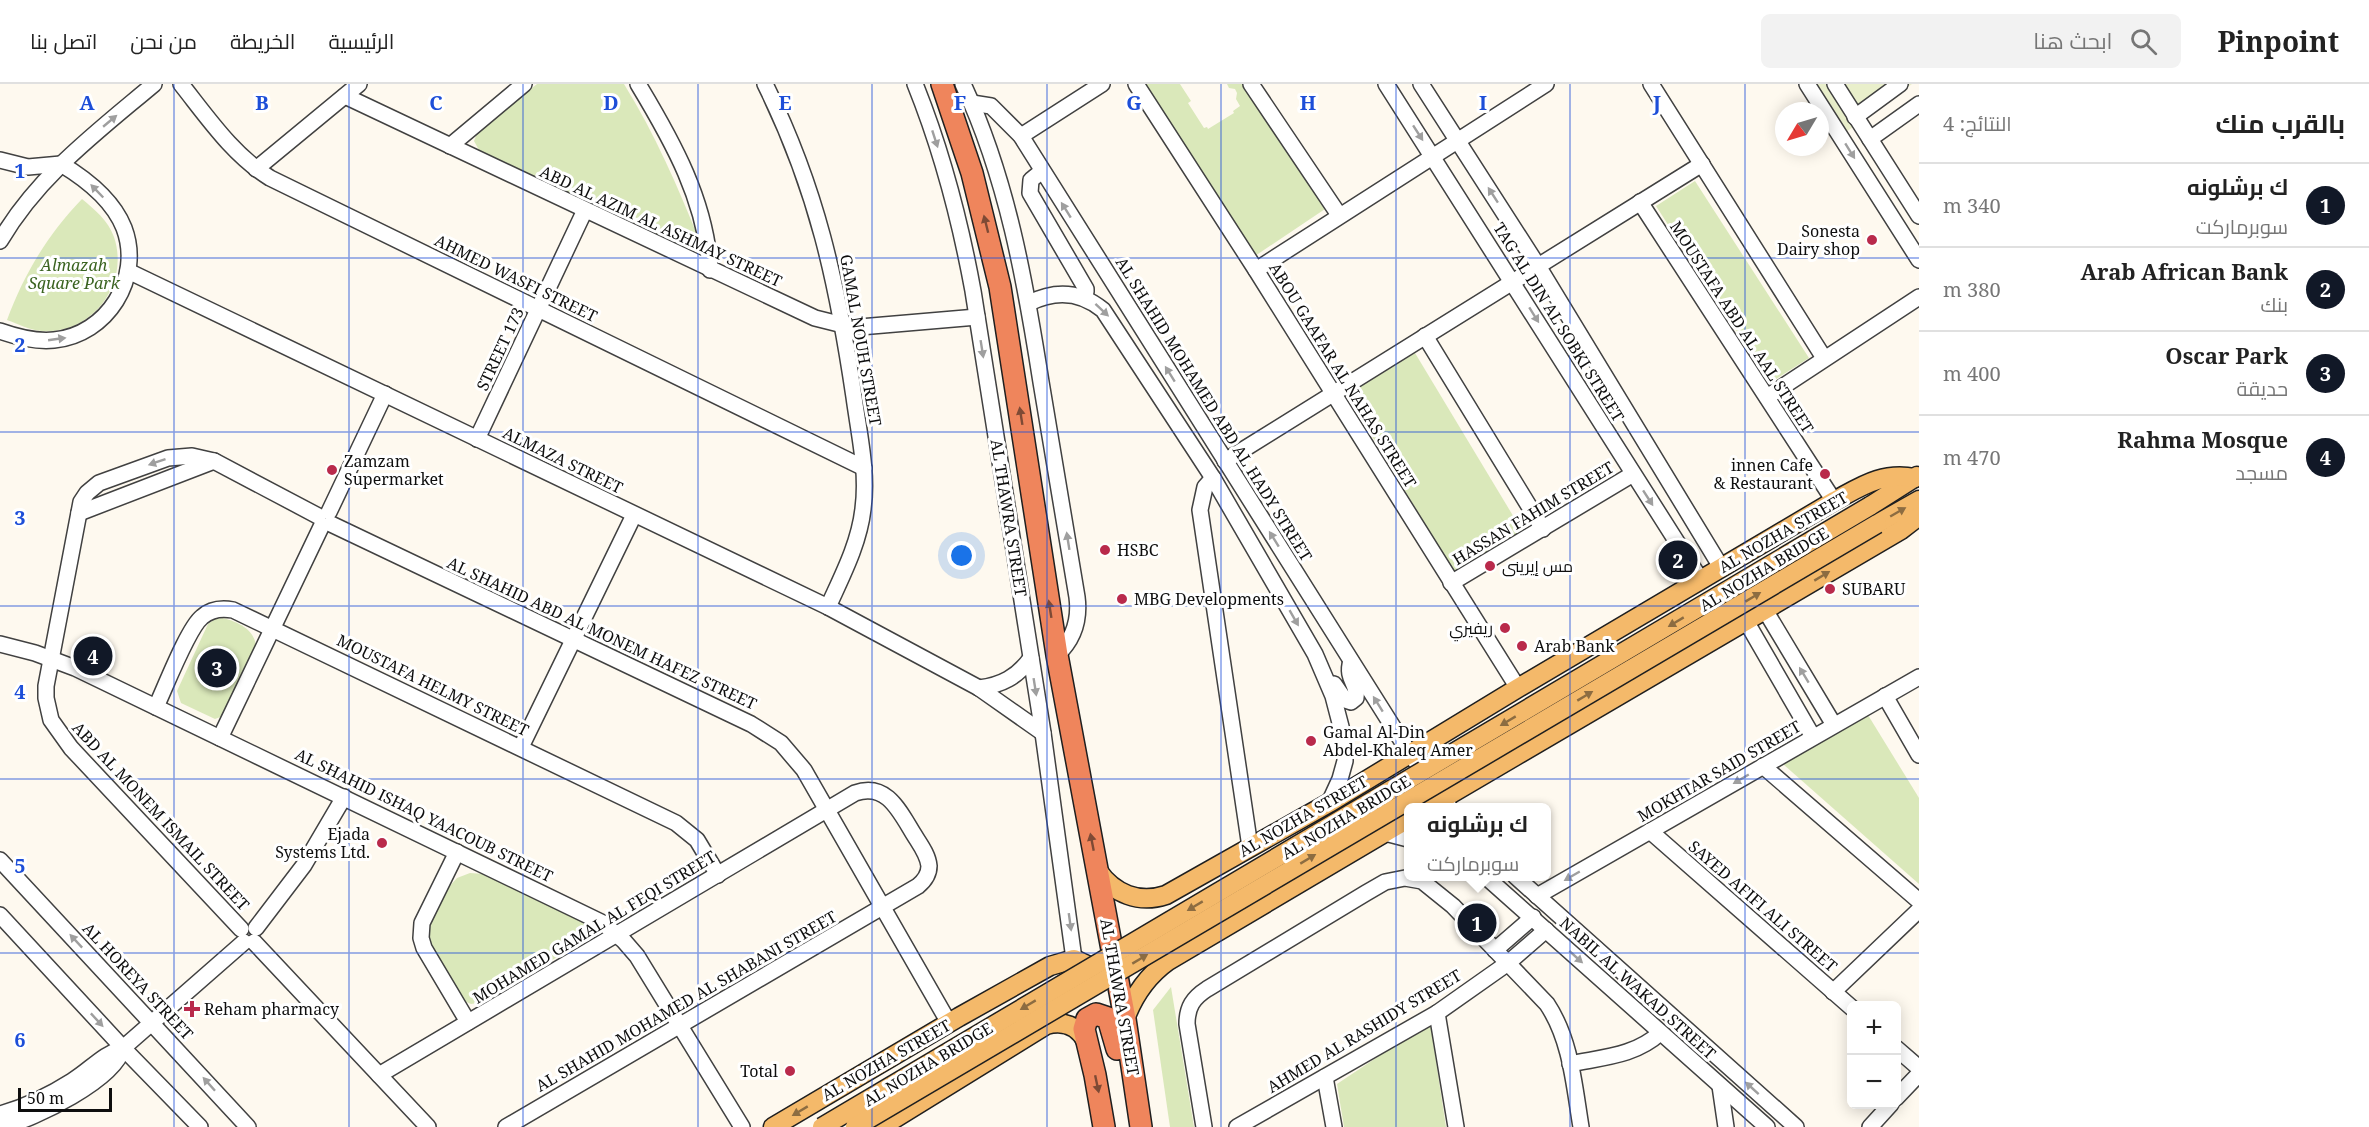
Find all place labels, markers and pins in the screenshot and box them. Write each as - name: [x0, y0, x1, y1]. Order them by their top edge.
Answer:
- place label: Sonesta Dairy shop: [1777, 220, 1860, 260]
- marker: Sonesta Dairy shop: [1865, 233, 1879, 247]
- place label: Zamzam Supermarket: [344, 450, 444, 490]
- place label: innen Cafe & Restaurant: [1714, 454, 1813, 494]
- marker: Zamzam Supermarket: [325, 463, 339, 477]
- marker: innen Cafe & Restaurant: [1818, 467, 1832, 481]
- pin: 2: [1658, 538, 1698, 582]
- place label: HSBC: [1117, 539, 1159, 561]
- marker: HSBC: [1098, 543, 1112, 557]
- place label: مس إيرينى: [1502, 555, 1573, 577]
- marker: مس إيرينى: [1483, 559, 1497, 573]
- place label: SUBARU: [1842, 578, 1906, 600]
- marker: SUBARU: [1823, 582, 1837, 596]
- place label: MBG Developments: [1134, 588, 1284, 610]
- marker: MBG Developments: [1115, 592, 1129, 606]
- place label: ريفيري: [1449, 617, 1493, 642]
- marker: ريفيري: [1498, 621, 1512, 635]
- pin: 4: [74, 634, 112, 678]
- place label: Arab Bank: [1534, 635, 1615, 657]
- marker: Arab Bank: [1515, 639, 1529, 653]
- pin: 3: [198, 646, 236, 690]
- place label: Gamal Al-Din Abdel-Khaleq Amer: [1323, 721, 1473, 761]
- marker: Gamal Al-Din Abdel-Khaleq Amer: [1304, 734, 1318, 748]
- place label: Ejada Systems Ltd.: [275, 823, 370, 863]
- marker: Ejada Systems Ltd.: [375, 836, 389, 850]
- pin: 1: [1458, 900, 1496, 946]
- place label: Reham pharmacy: [204, 998, 340, 1020]
- marker: Reham pharmacy: [185, 1002, 199, 1016]
- place label: Total: [740, 1060, 778, 1082]
- marker: Total: [783, 1064, 797, 1078]

